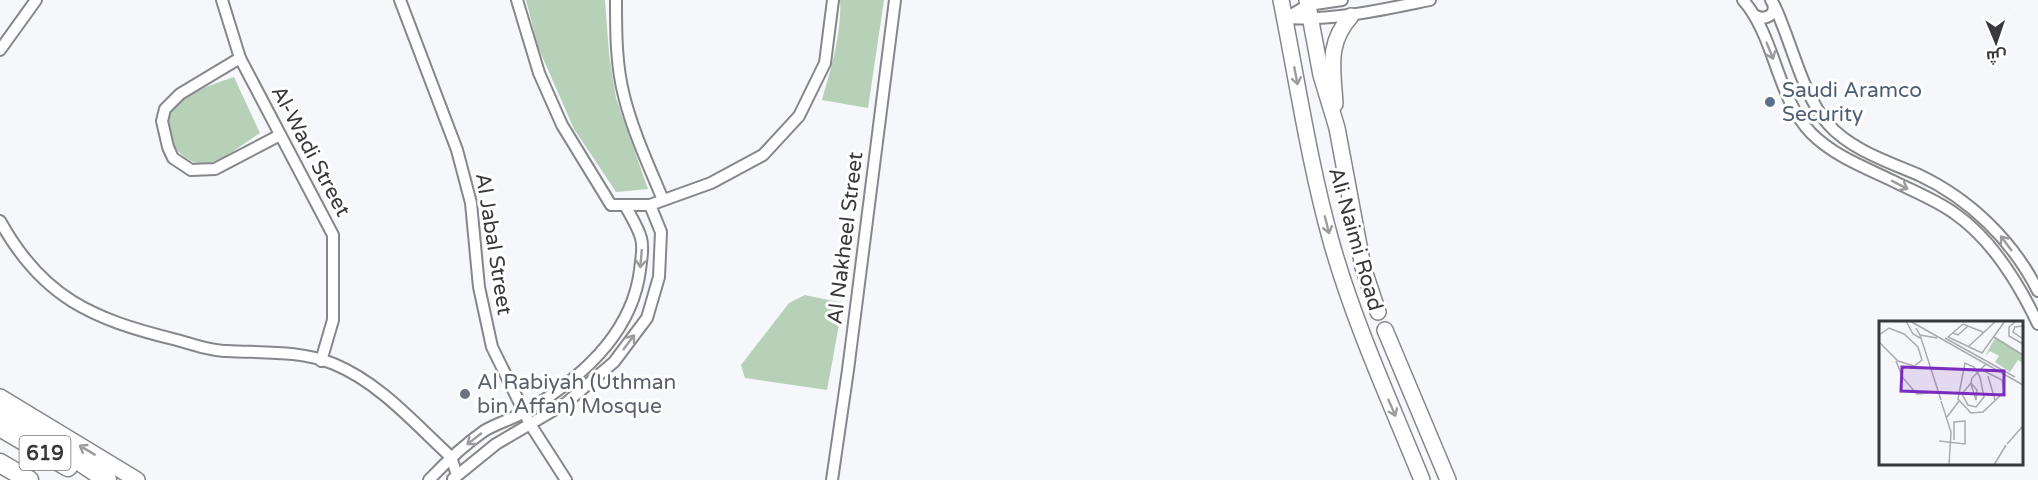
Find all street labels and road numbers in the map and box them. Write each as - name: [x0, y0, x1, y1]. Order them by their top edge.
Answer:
- street label: Al-Wadi Street: [266, 82, 355, 221]
- street label: Al Nakheel Street: [823, 150, 868, 326]
- street label: Ali Naimi Road: [1323, 165, 1388, 314]
- street label: Al Jabal Street: [470, 171, 517, 317]
- road number: 619: [20, 436, 70, 470]

